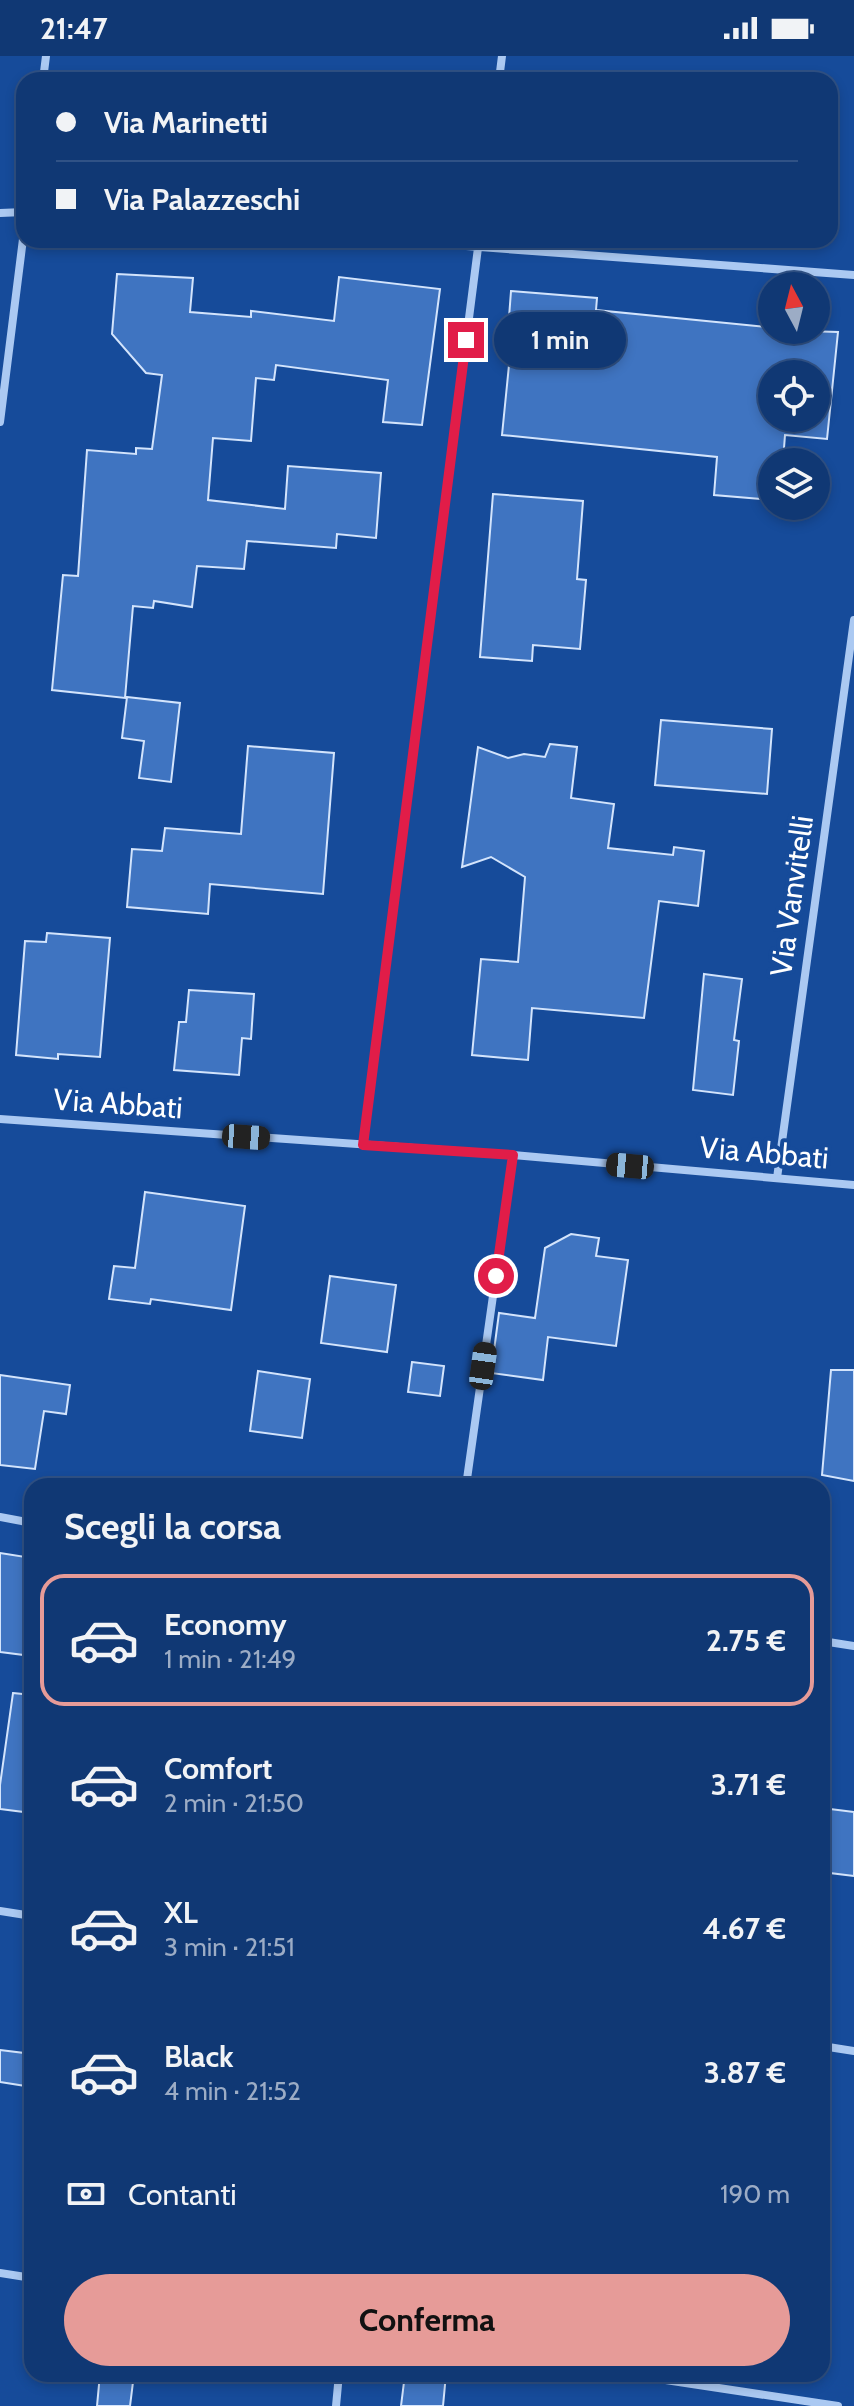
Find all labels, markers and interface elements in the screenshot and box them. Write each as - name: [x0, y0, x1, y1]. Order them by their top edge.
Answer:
- text: 21:47: [40, 10, 108, 47]
- text: Via Marinetti: [104, 104, 268, 141]
- text: Via Palazzeschi: [104, 181, 300, 218]
- north arrow: [758, 272, 830, 344]
- map controls: [758, 272, 830, 520]
- callout: 1 min: [494, 312, 626, 368]
- route end: [448, 322, 484, 358]
- text: 1 min: [531, 324, 589, 356]
- button: locate: [758, 360, 830, 432]
- button: layers: [758, 448, 830, 520]
- street label: Via Vanvitelli: [762, 813, 821, 979]
- street label: Via Abbati: [52, 1081, 184, 1126]
- car: [221, 1123, 271, 1151]
- street label: Via Abbati: [698, 1128, 830, 1177]
- car: [605, 1152, 655, 1180]
- route start: [478, 1258, 514, 1294]
- car: [468, 1341, 498, 1391]
- text: Scegli la corsa: [64, 1504, 281, 1548]
- icon: car: [68, 1604, 140, 1676]
- text: Economy: [164, 1606, 287, 1643]
- text: 2.75 €: [706, 1622, 786, 1659]
- text: 1 min · 21:49: [164, 1643, 296, 1675]
- icon: car: [68, 1748, 140, 1820]
- text: Comfort: [164, 1750, 272, 1787]
- text: 3.71 €: [711, 1766, 786, 1803]
- text: 2 min · 21:50: [164, 1787, 304, 1819]
- icon: car: [68, 1892, 140, 1964]
- text: XL: [164, 1894, 198, 1931]
- text: 4.67 €: [703, 1910, 786, 1947]
- text: 3 min · 21:51: [164, 1931, 295, 1963]
- icon: car: [68, 2036, 140, 2108]
- text: Black: [164, 2038, 234, 2075]
- text: 3.87 €: [704, 2054, 786, 2091]
- text: 4 min · 21:52: [164, 2075, 301, 2107]
- icon: cash: [64, 2172, 108, 2216]
- text: Contanti: [128, 2176, 237, 2213]
- text: 190 m: [720, 2178, 790, 2210]
- button: Conferma: [64, 2274, 790, 2366]

